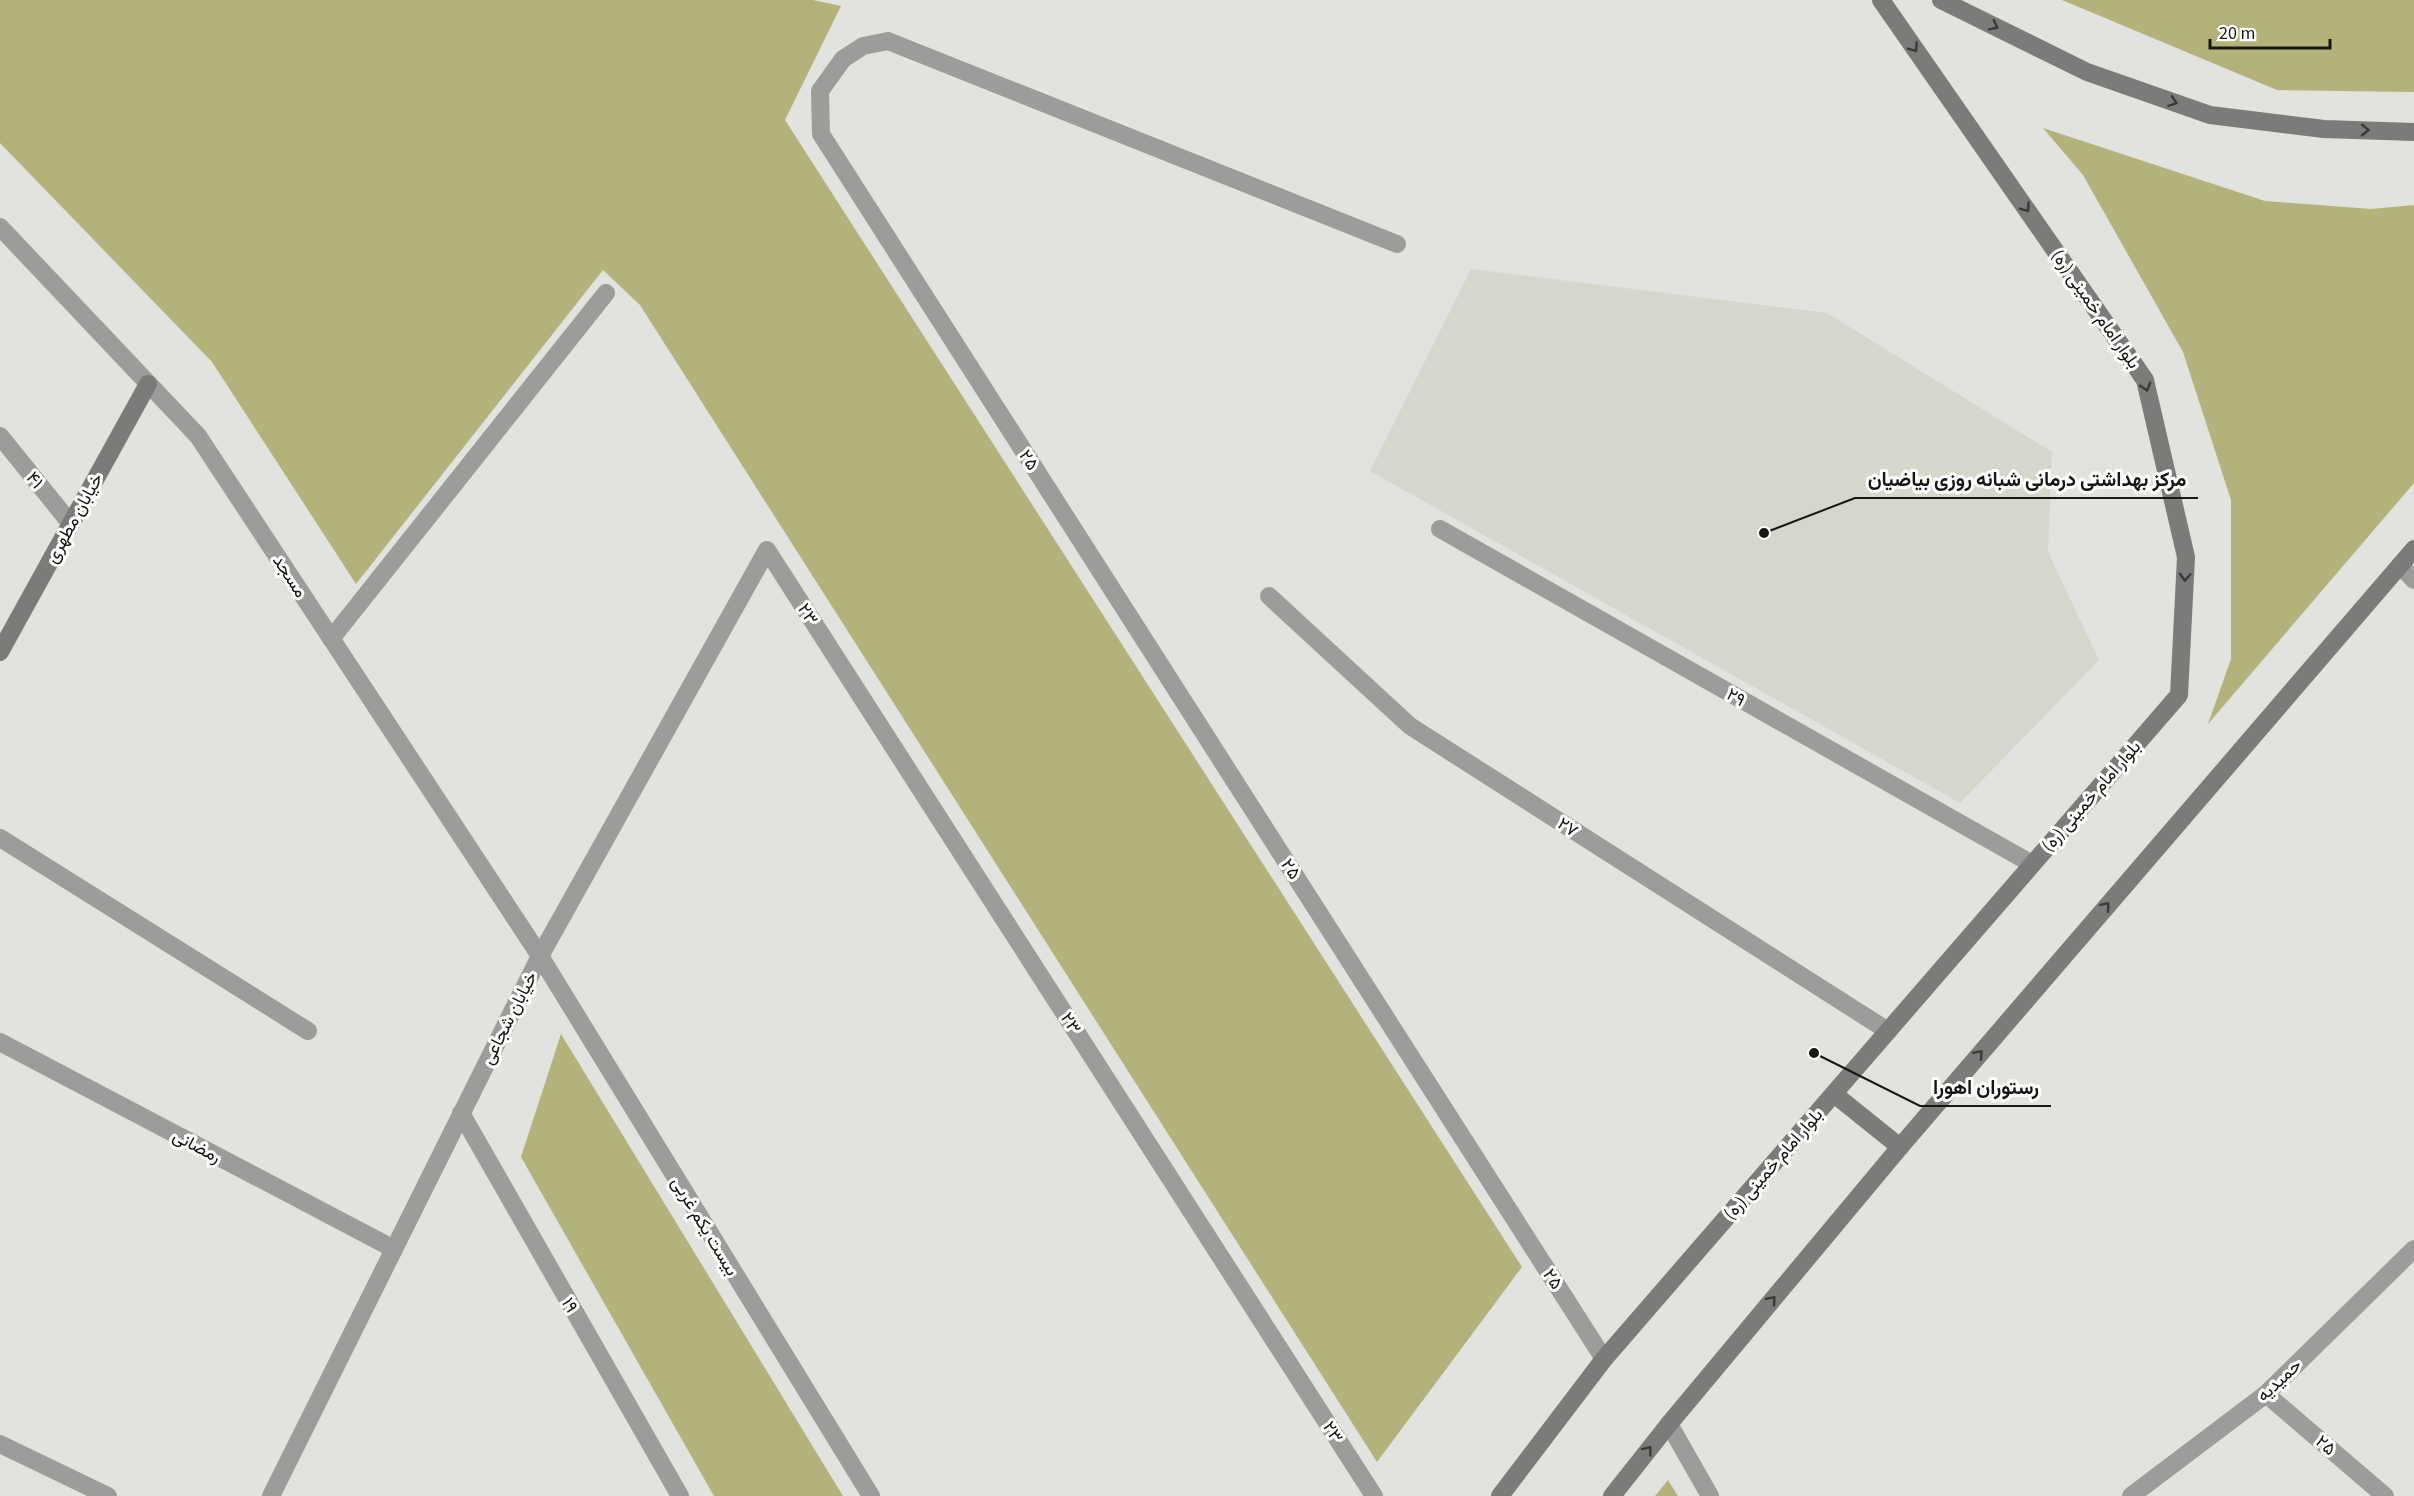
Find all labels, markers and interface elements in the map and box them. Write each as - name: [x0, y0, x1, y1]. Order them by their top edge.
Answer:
- scale bar: [2210, 12, 2330, 50]
- one-way arrow: [1987, 19, 1998, 31]
- text: 20 m: [2219, 21, 2255, 46]
- one-way arrow: [1907, 41, 1918, 52]
- one-way arrow: [2167, 94, 2178, 107]
- one-way arrow: [2360, 124, 2369, 137]
- one-way arrow: [2019, 201, 2030, 212]
- street label: بلوار امام خمینی (ره): [2045, 245, 2146, 374]
- one-way arrow: [2139, 381, 2151, 391]
- street label: ۲۵: [1013, 445, 1045, 475]
- callout: مرکز بهداشتی درمانی شبانه روزی بیاضیان: [1855, 460, 2198, 498]
- street label: ۴۱: [20, 466, 49, 494]
- text: مرکز بهداشتی درمانی شبانه روزی بیاضیان: [1868, 466, 2186, 494]
- street label: خیابان مطهری: [39, 469, 109, 568]
- street label: مسجد: [266, 550, 313, 603]
- one-way arrow: [2178, 572, 2191, 581]
- street label: ۲۳: [791, 599, 824, 630]
- street label: ۲۹: [1722, 682, 1750, 713]
- street label: بلوار امام خمینی (ره): [2036, 735, 2147, 857]
- street label: ۲۷: [1553, 811, 1583, 843]
- street label: ۲۵: [1275, 854, 1307, 884]
- one-way arrow: [2099, 902, 2110, 913]
- street label: خیابان شجاعی: [475, 967, 544, 1069]
- street label: ۲۳: [1054, 1008, 1087, 1039]
- one-way arrow: [1972, 1050, 1983, 1061]
- callout: رستوران اهورا: [1920, 1068, 2051, 1106]
- text: رستوران اهورا: [1933, 1074, 2039, 1102]
- street label: بلوار امام خمینی (ره): [1718, 1103, 1829, 1225]
- street label: رمضانی: [168, 1123, 225, 1170]
- street label: بیست یکم غربی: [665, 1172, 744, 1281]
- street label: ۲۵: [1537, 1264, 1569, 1294]
- street label: ۱۹: [555, 1293, 584, 1318]
- one-way arrow: [1765, 1296, 1776, 1307]
- street label: حمیدیه: [2251, 1353, 2307, 1408]
- street label: ۲۳: [1316, 1417, 1349, 1448]
- street label: ۲۵: [2310, 1429, 2341, 1461]
- one-way arrow: [1640, 1446, 1651, 1457]

